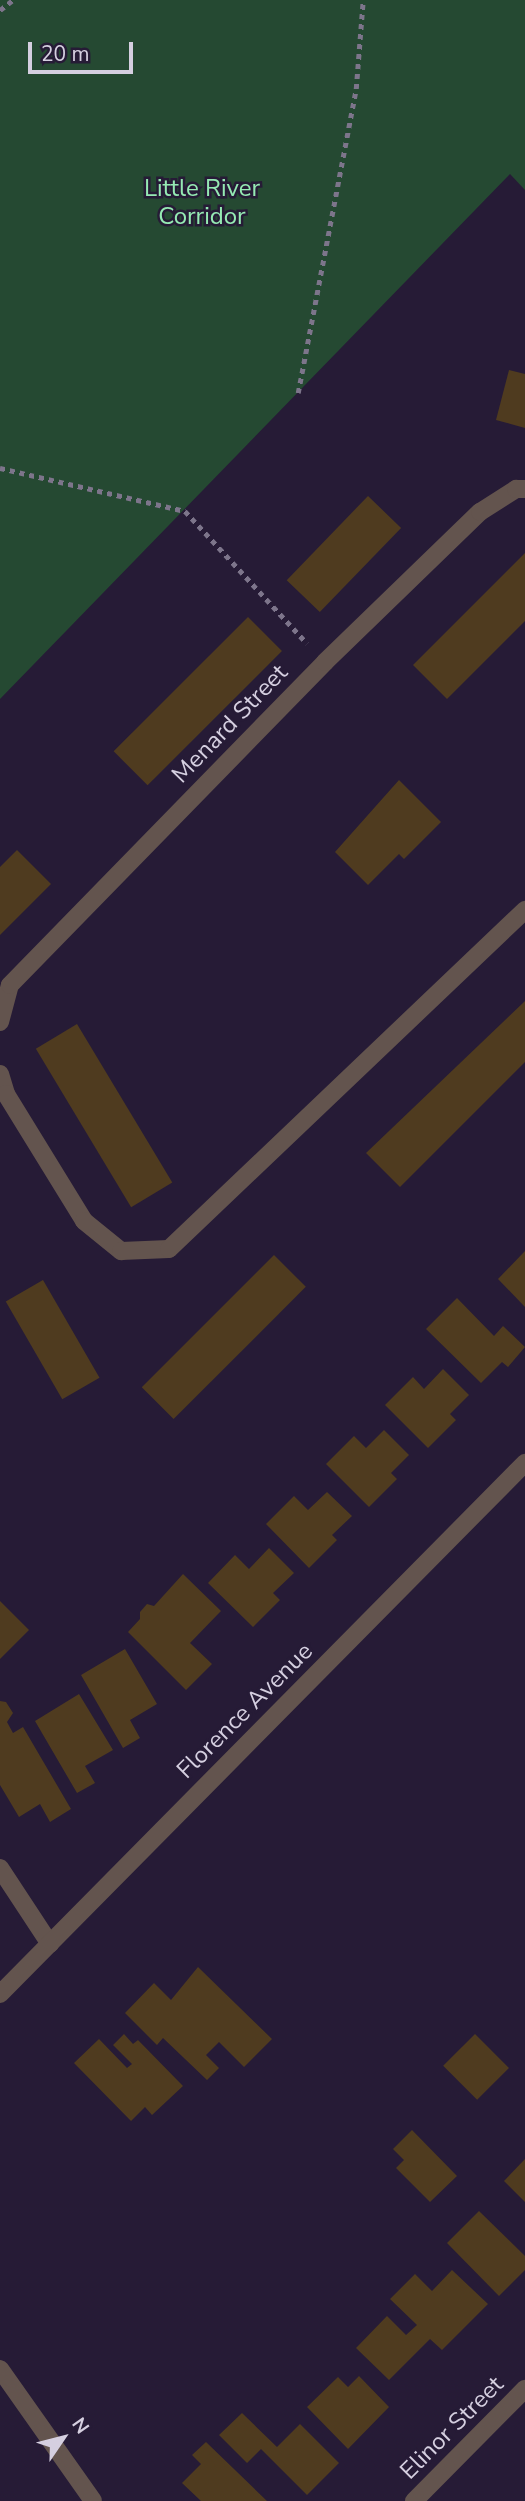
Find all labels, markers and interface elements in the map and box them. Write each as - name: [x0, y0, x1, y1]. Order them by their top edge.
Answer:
- scale bar: [32, 28, 136, 72]
- text: 20 m: [41, 40, 90, 68]
- park label: Little River Corridor: [144, 175, 260, 231]
- street label: Menard Street: [166, 659, 294, 789]
- street label: Florence Avenue: [171, 1637, 319, 1785]
- street label: Elinor Street: [394, 2370, 510, 2486]
- north arrow: [28, 2403, 98, 2473]
- text: N: [65, 2413, 95, 2439]

